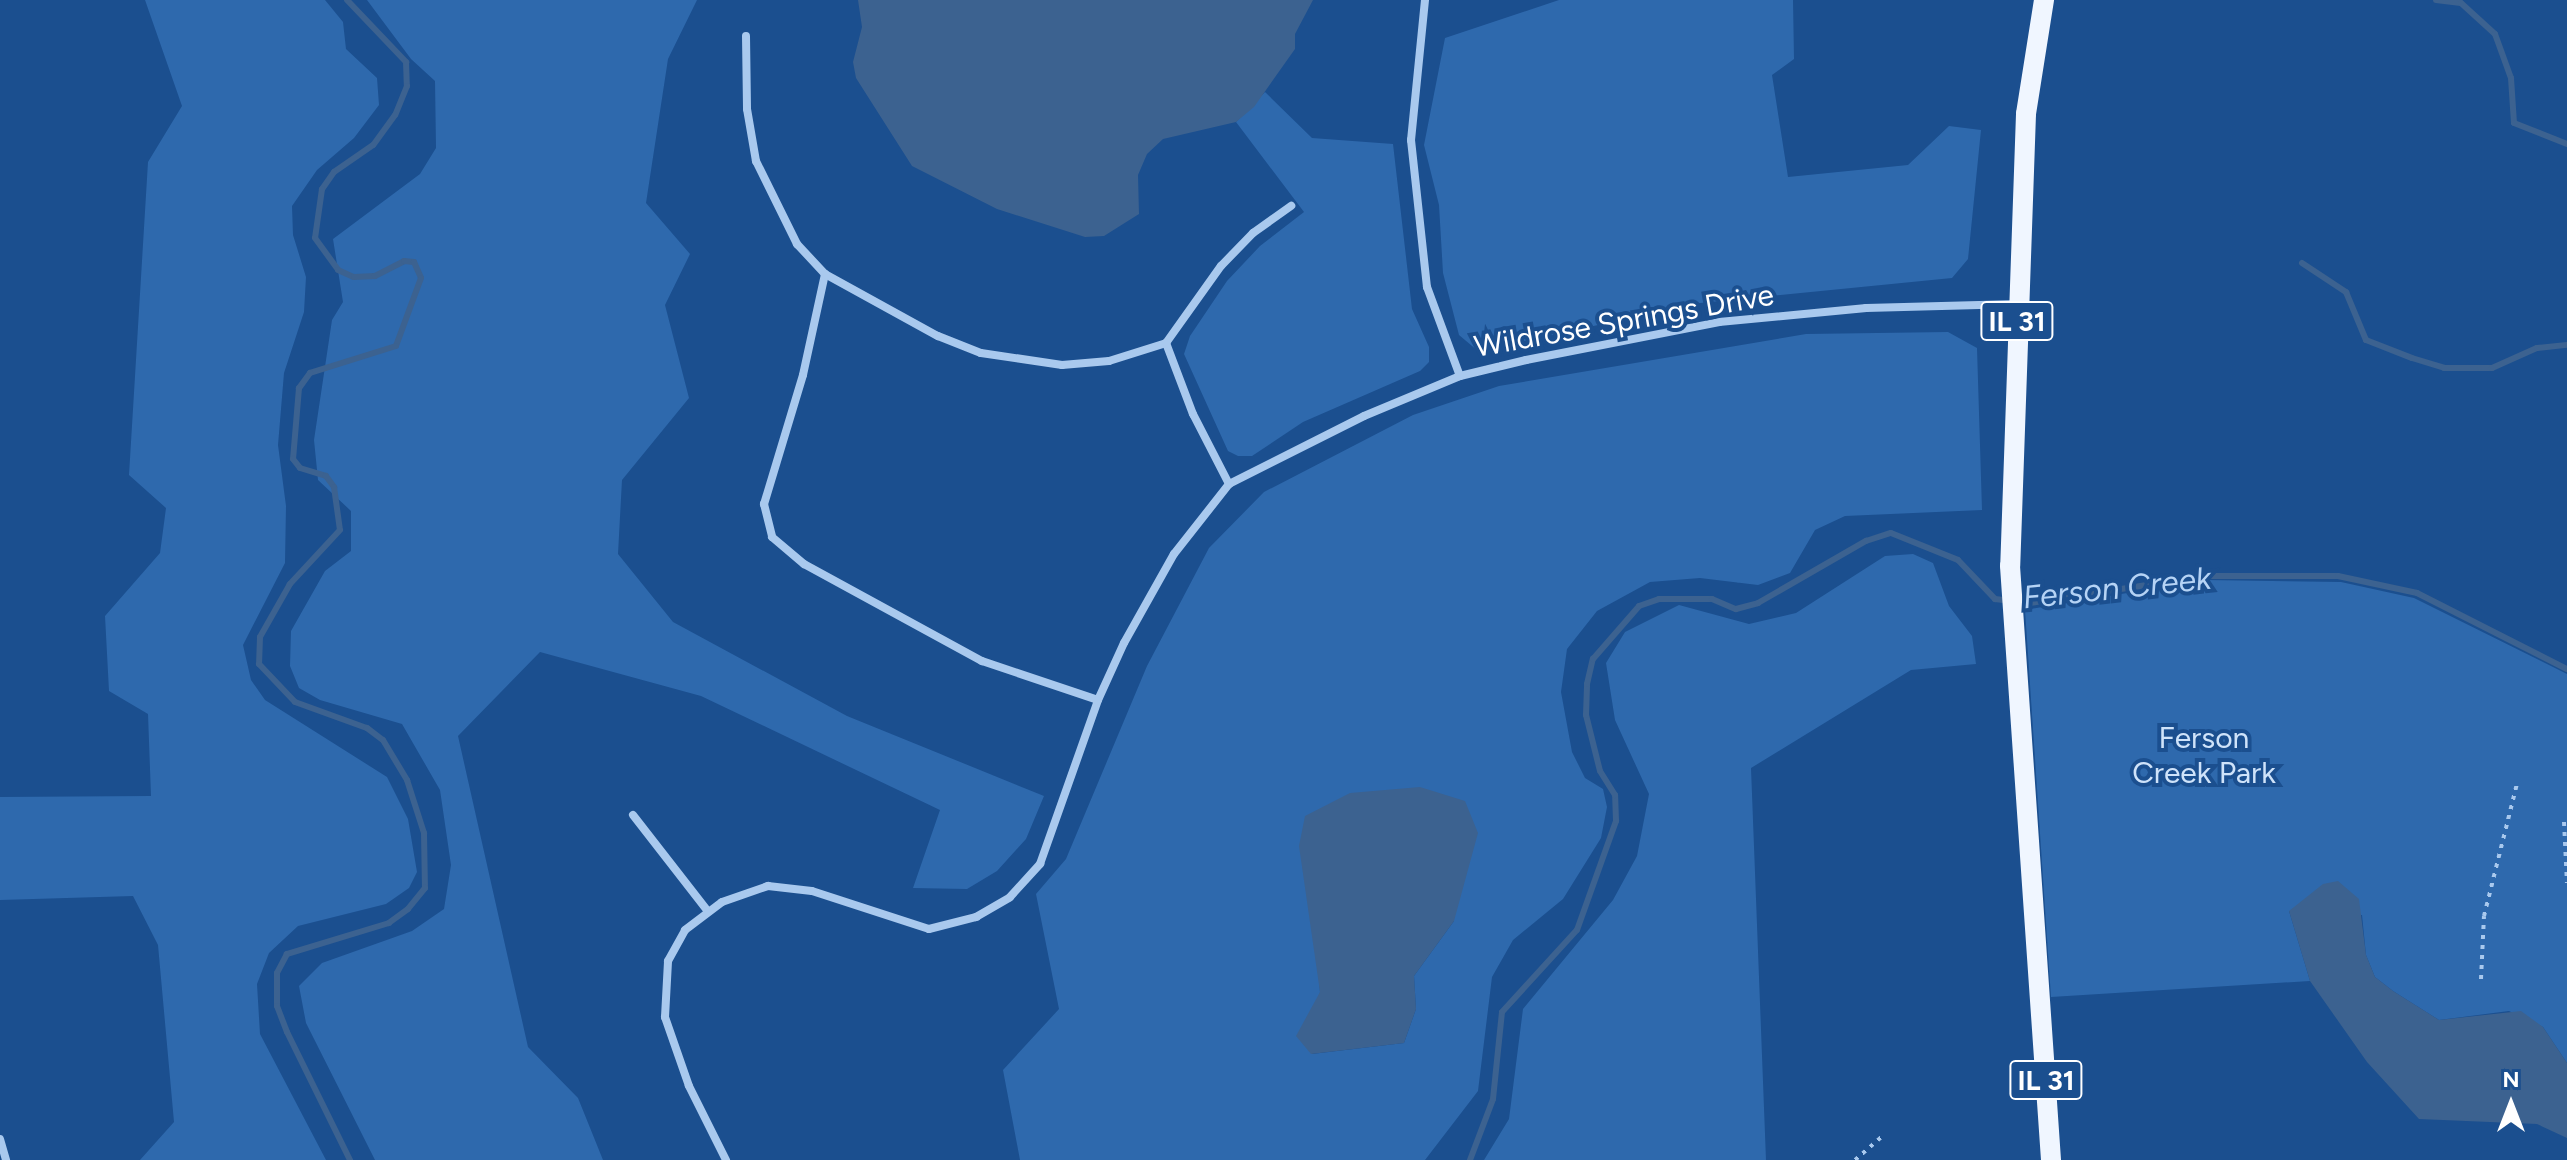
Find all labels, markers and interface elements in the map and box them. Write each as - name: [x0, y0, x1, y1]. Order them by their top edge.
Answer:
- street label: Wildrose Springs Drive: [1471, 277, 1777, 365]
- road number: IL 31: [1979, 297, 2055, 345]
- water label: Ferson Creek: [2021, 559, 2213, 617]
- park label: Ferson Creek Park: [2132, 720, 2276, 790]
- road number: IL 31: [2008, 1056, 2084, 1104]
- north arrow: [2471, 1064, 2551, 1144]
- text: N: [2502, 1066, 2520, 1093]

